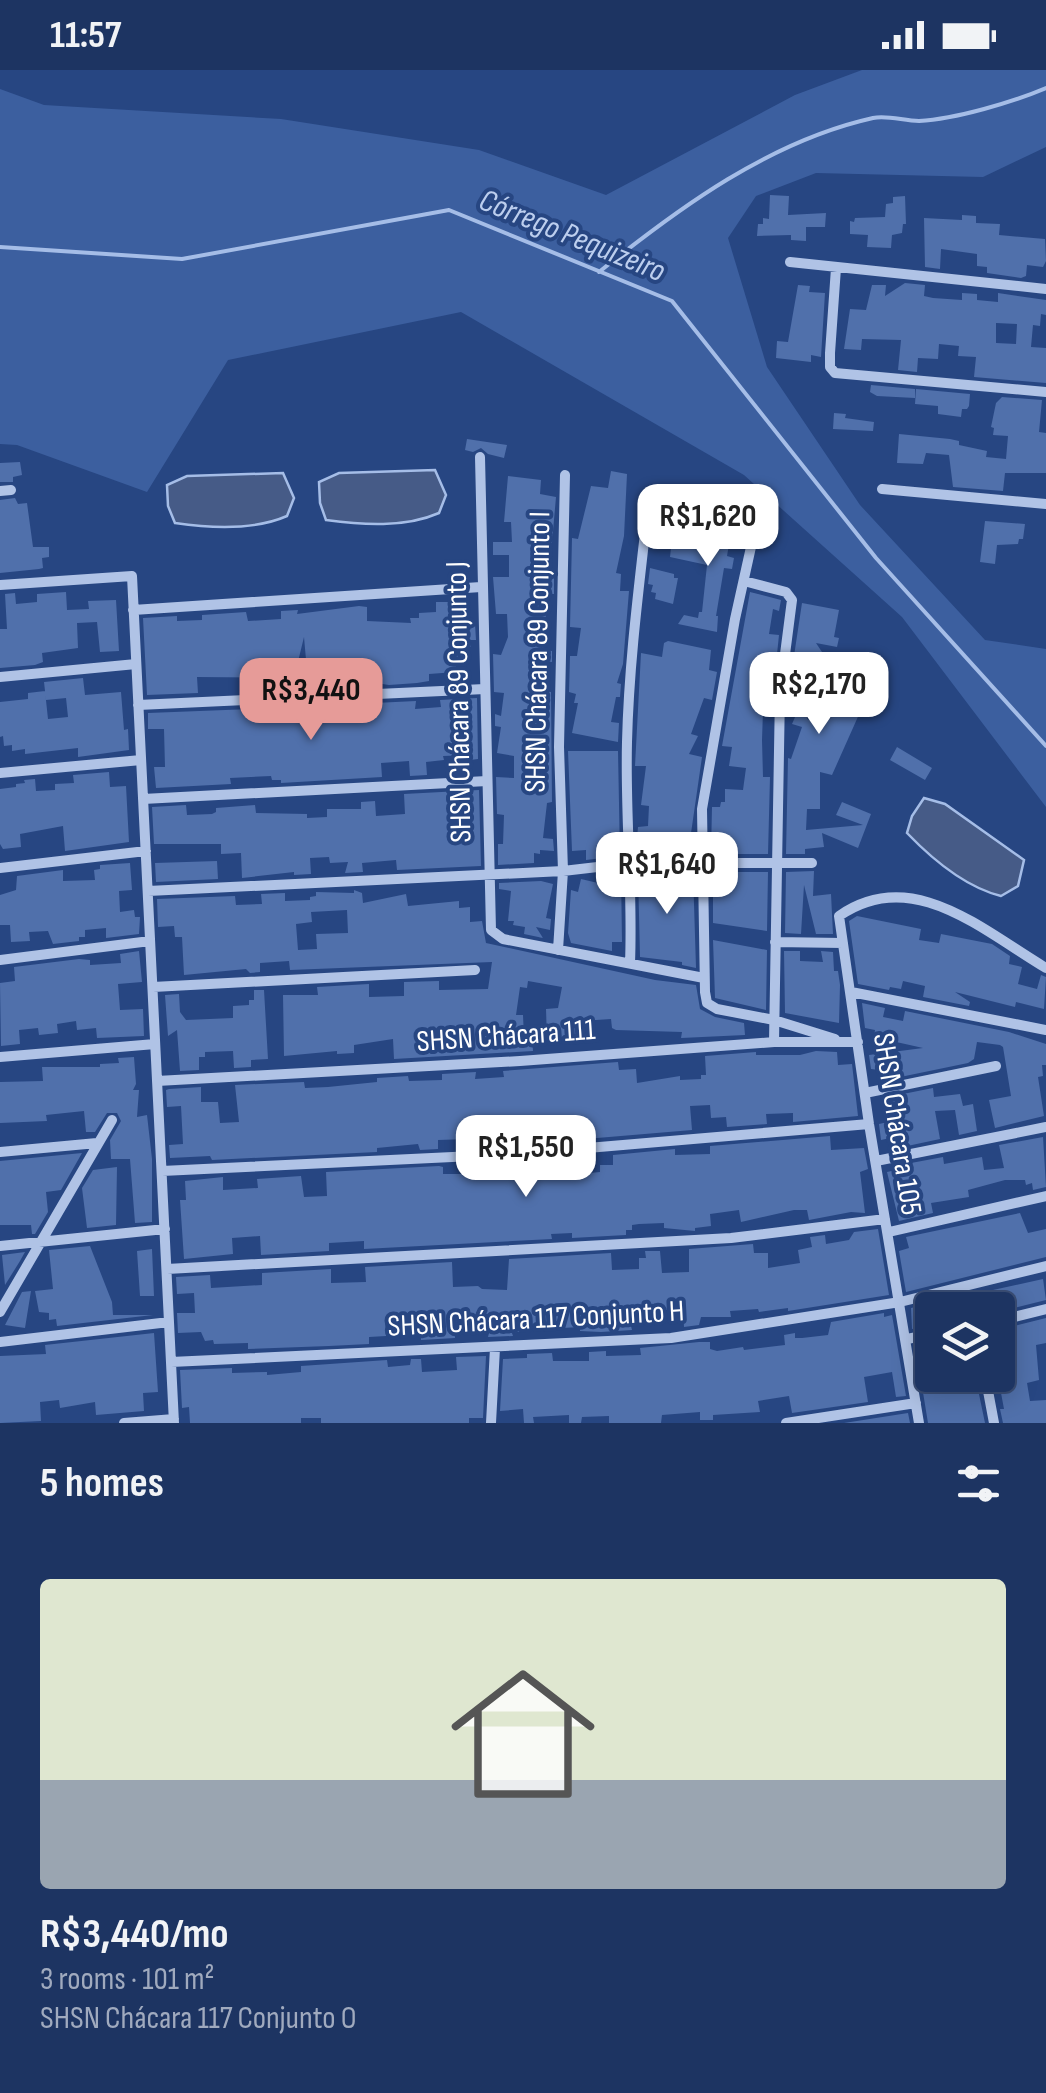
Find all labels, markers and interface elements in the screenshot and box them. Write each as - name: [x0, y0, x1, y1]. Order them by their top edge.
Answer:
- text: 11:57: [50, 13, 121, 58]
- water label: Córrego Pequizeiro: [473, 181, 671, 291]
- pin: R$1,620: [616, 484, 800, 569]
- text: R$1,620: [659, 497, 757, 536]
- street label: SHSN Chácara 89 Conjunto I: [518, 511, 558, 793]
- street label: SHSN Chácara 89 Conjunto J: [439, 561, 479, 843]
- pin: R$2,170: [727, 652, 911, 737]
- pin: R$3,440: [219, 658, 403, 743]
- text: R$2,170: [771, 665, 867, 704]
- text: R$3,440: [262, 671, 360, 710]
- pin: R$1,640: [575, 832, 759, 917]
- text: R$1,640: [618, 845, 716, 884]
- street label: SHSN Chácara 111: [415, 1012, 597, 1060]
- street label: SHSN Chácara 105: [865, 1031, 929, 1217]
- pin: R$1,550: [434, 1115, 618, 1200]
- text: R$1,550: [478, 1128, 574, 1167]
- map controls: [915, 1292, 1015, 1392]
- button: layers: [915, 1292, 1015, 1392]
- street label: SHSN Chácara 117 Conjunto H: [387, 1293, 685, 1345]
- icon: filters: [951, 1456, 1006, 1511]
- text: 5 homes: [40, 1458, 164, 1509]
- icon: home: [433, 1644, 613, 1824]
- text: R$3,440/mo: [40, 1909, 229, 1960]
- text: 3 rooms · 101 m²: [40, 1960, 215, 1999]
- text: SHSN Chácara 117 Conjunto O: [40, 1999, 356, 2038]

